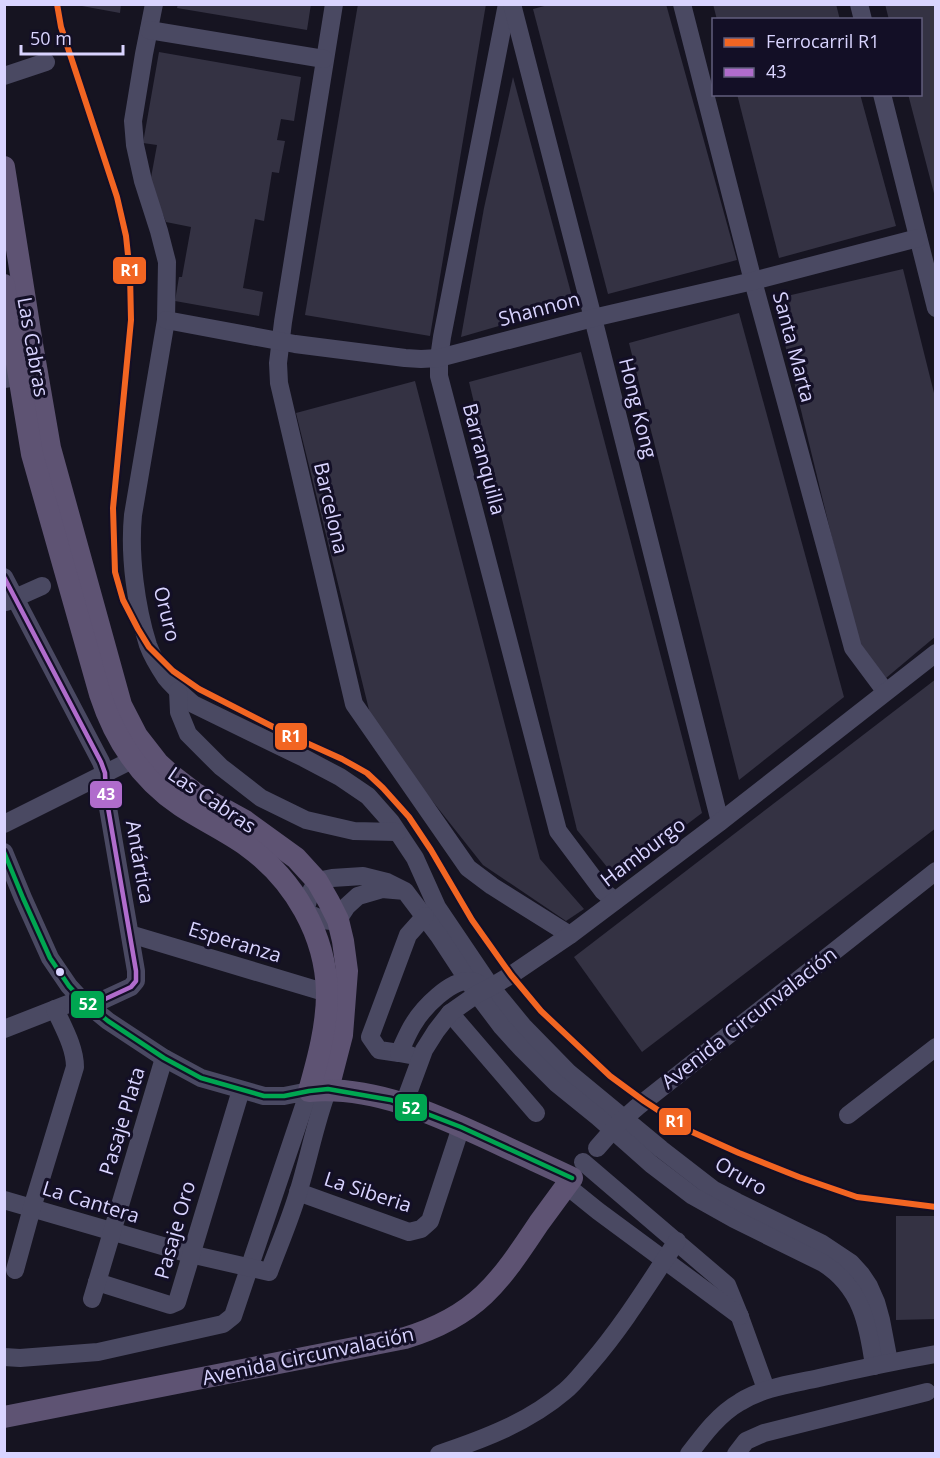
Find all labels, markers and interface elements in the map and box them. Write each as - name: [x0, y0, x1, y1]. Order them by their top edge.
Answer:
- scale bar: [21, 18, 123, 56]
- legend: [712, 18, 922, 96]
- text: 50 m: [30, 26, 72, 50]
- text: Ferrocarril R1: [766, 29, 879, 53]
- text: 43: [766, 59, 787, 83]
- line badge: R1: [112, 256, 147, 285]
- text: R1: [120, 259, 140, 281]
- street label: Shannon: [495, 285, 583, 332]
- street label: Santa Marta: [767, 289, 822, 405]
- street label: Las Cabras: [11, 295, 56, 399]
- street label: Hong Kong: [613, 355, 664, 461]
- street label: Barranquilla: [457, 400, 512, 518]
- street label: Barcelona: [308, 459, 355, 556]
- street label: Oruro: [148, 583, 187, 644]
- line badge: R1: [274, 722, 308, 751]
- text: R1: [281, 725, 301, 747]
- street label: Las Cabras: [163, 760, 262, 839]
- line badge: 43: [89, 780, 123, 809]
- text: 43: [97, 783, 115, 805]
- street label: Hamburgo: [595, 811, 691, 892]
- street label: Antártica: [120, 818, 161, 906]
- street label: Esperanza: [185, 915, 285, 968]
- street label: Avenida Circunvalación: [655, 941, 842, 1095]
- unlabelled marker: [54, 966, 66, 978]
- line badge: 52: [70, 990, 105, 1019]
- text: 52: [79, 993, 97, 1015]
- street label: Pasaje Plata: [92, 1063, 151, 1178]
- line badge: 52: [394, 1093, 428, 1122]
- text: 52: [402, 1097, 420, 1119]
- line badge: R1: [658, 1107, 692, 1136]
- text: R1: [665, 1110, 685, 1132]
- street label: Oruro: [710, 1150, 772, 1201]
- street label: La Siberia: [321, 1165, 415, 1218]
- street label: La Cantera: [39, 1174, 143, 1229]
- street label: Pasaje Oro: [148, 1178, 201, 1282]
- street label: Avenida Circunvalación: [200, 1320, 416, 1391]

